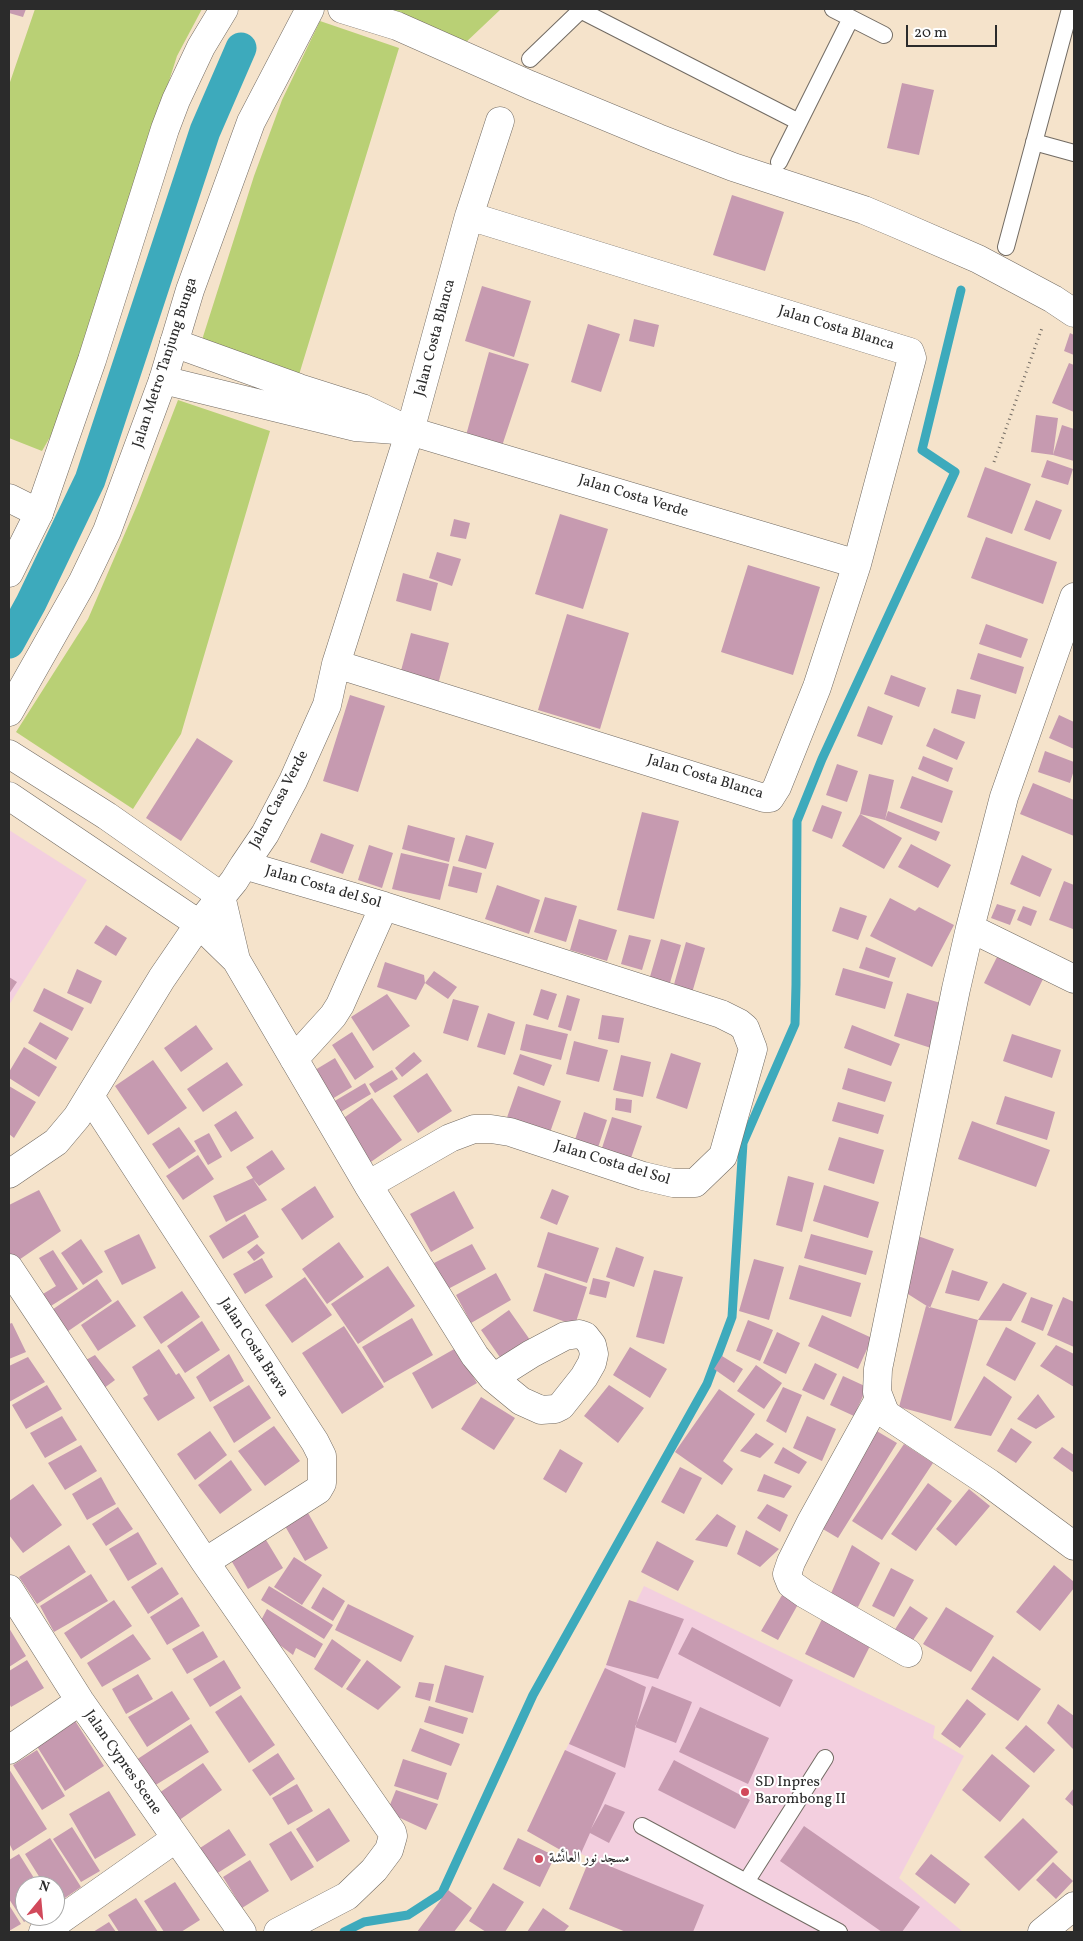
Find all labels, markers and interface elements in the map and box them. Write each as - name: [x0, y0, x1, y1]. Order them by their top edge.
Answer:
- scale bar: [908, 15, 999, 47]
- text: 20 m: [914, 23, 947, 44]
- street label: Jalan Metro Tanjung Bunga: [130, 276, 202, 450]
- street label: Jalan Costa Blanca: [412, 277, 460, 399]
- street label: Jalan Costa Blanca: [776, 303, 896, 355]
- street label: Jalan Costa Verde: [576, 472, 690, 522]
- street label: Jalan Casa Verde: [247, 748, 313, 852]
- street label: Jalan Costa Blanca: [645, 752, 765, 804]
- street label: Jalan Costa del Sol: [263, 863, 383, 913]
- street label: Jalan Costa del Sol: [552, 1138, 672, 1190]
- street label: Jalan Costa Brava: [214, 1295, 292, 1401]
- street label: Jalan Cypres Scene: [79, 1707, 165, 1819]
- place label: SD Inpres Barombong II: [755, 1774, 846, 1809]
- marker: SD Inpres Barombong II: [739, 1786, 751, 1798]
- place label: مسجد نور العائشة: [549, 1850, 630, 1868]
- marker: مسجد نور العائشة: [533, 1853, 545, 1865]
- north arrow: [15, 1876, 65, 1926]
- text: N: [37, 1877, 52, 1898]

